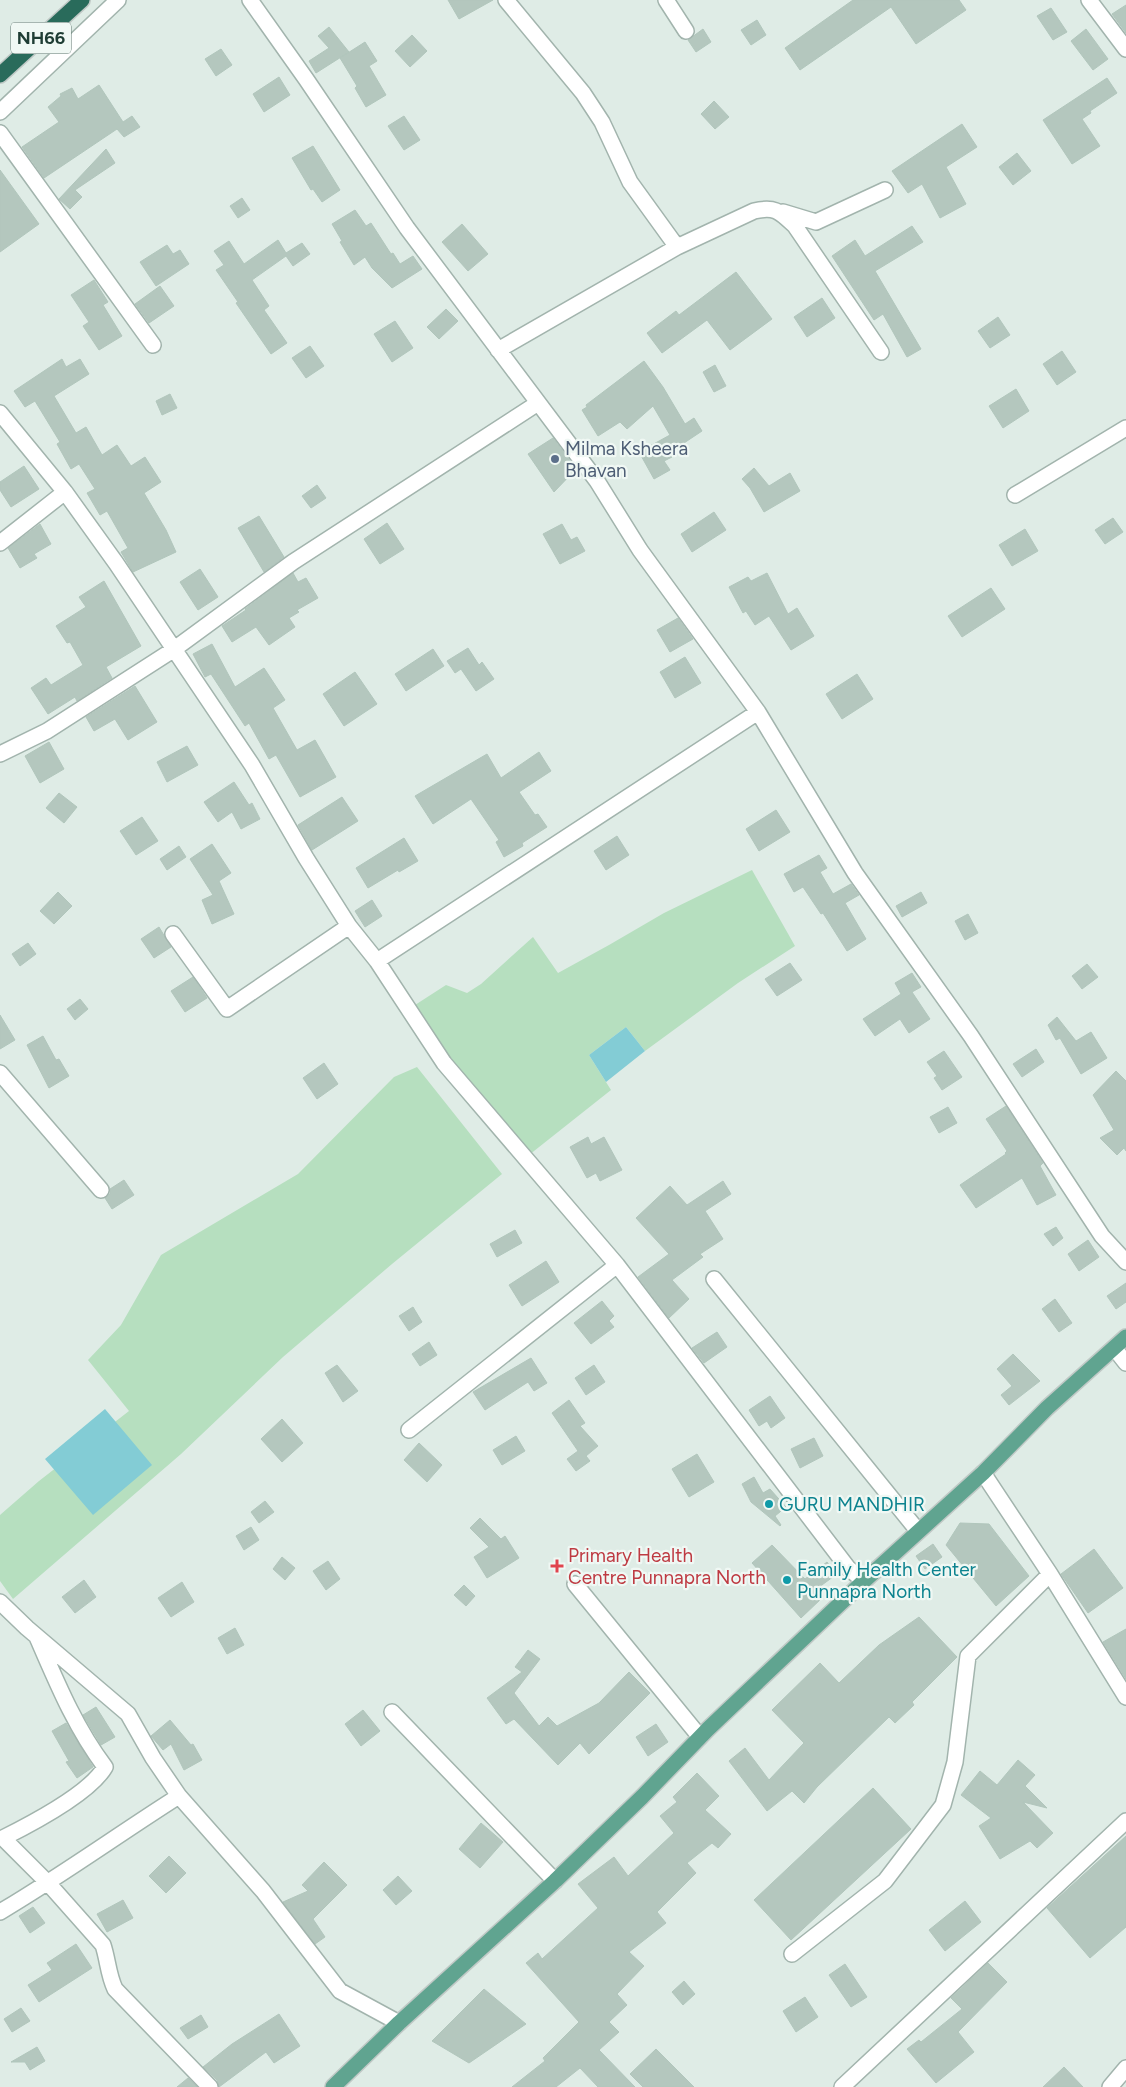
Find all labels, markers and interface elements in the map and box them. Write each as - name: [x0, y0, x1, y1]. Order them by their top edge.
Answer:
- road number: NH66: [11, 22, 71, 54]
- place label: Milma Ksheera Bhavan: [565, 437, 688, 482]
- marker: Milma Ksheera Bhavan: [549, 453, 561, 465]
- place label: GURU MANDHIR: [779, 1493, 925, 1516]
- marker: GURU MANDHIR: [763, 1498, 775, 1510]
- place label: Primary Health Centre Punnapra North: [568, 1544, 766, 1589]
- place label: Family Health Center Punnapra North: [797, 1558, 977, 1603]
- marker: Primary Health Centre Punnapra North: [550, 1559, 564, 1573]
- marker: Family Health Center Punnapra North: [781, 1574, 793, 1586]

